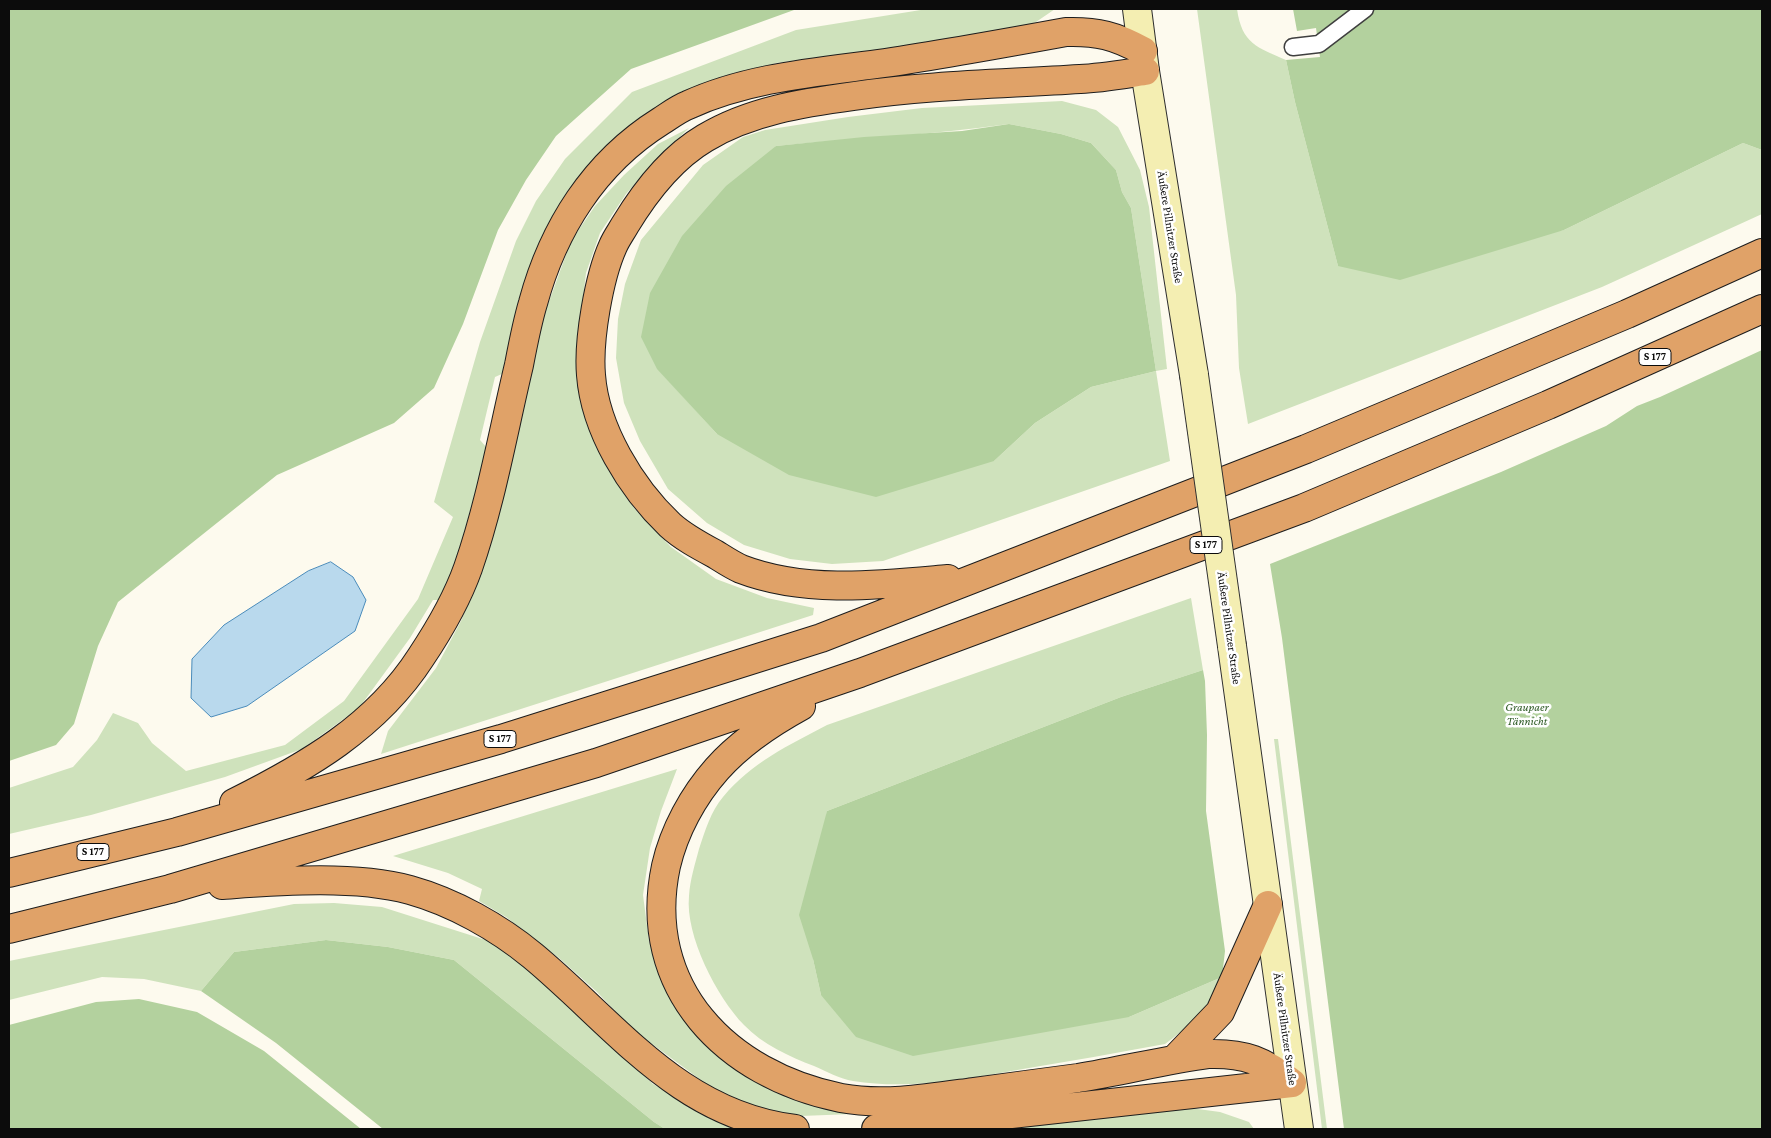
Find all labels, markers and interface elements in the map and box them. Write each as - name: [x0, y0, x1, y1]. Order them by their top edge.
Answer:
- street label: Äußere Pillnitzer Straße: [1154, 170, 1186, 284]
- road number: S 177: [1639, 348, 1671, 366]
- road number: S 177: [1190, 536, 1222, 554]
- street label: Äußere Pillnitzer Straße: [1214, 571, 1244, 685]
- park label: Graupaer Tännicht: [1505, 700, 1549, 728]
- road number: S 177: [484, 731, 516, 748]
- road number: S 177: [77, 844, 109, 860]
- street label: Äußere Pillnitzer Straße: [1270, 972, 1300, 1086]

